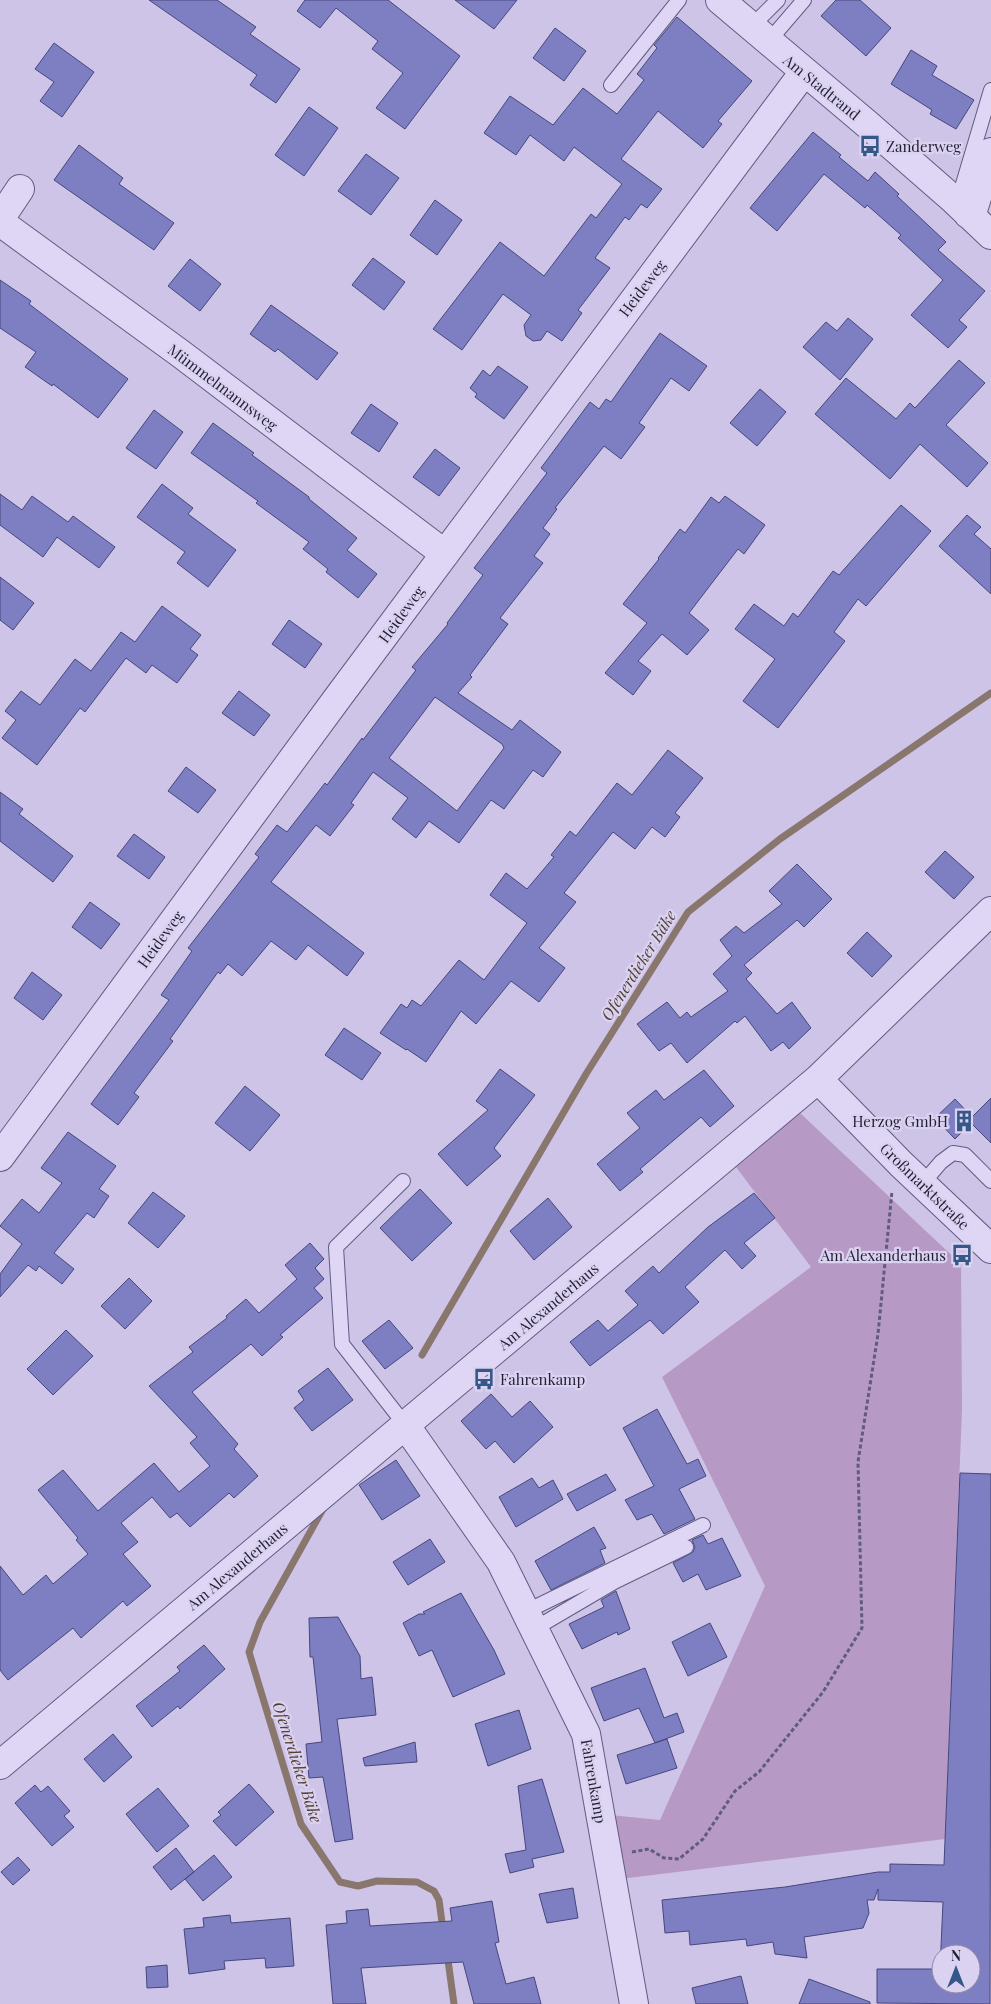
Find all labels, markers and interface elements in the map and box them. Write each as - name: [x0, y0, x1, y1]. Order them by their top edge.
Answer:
- street label: Am Stadtrand: [779, 49, 865, 124]
- bus stop icon: Zanderweg: [857, 133, 883, 159]
- place label: Zanderweg: [886, 136, 961, 156]
- street label: Heideweg: [614, 255, 670, 320]
- street label: Mümmelmannsweg: [164, 339, 282, 435]
- street label: Heideweg: [373, 581, 429, 647]
- street label: Heideweg: [132, 906, 188, 972]
- water label: Ofenerdieker Bäke: [596, 906, 680, 1024]
- building icon: Herzog GmbH: [951, 1108, 977, 1134]
- place label: Herzog GmbH: [852, 1111, 948, 1131]
- street label: Großmarktstraße: [876, 1138, 974, 1234]
- bus stop icon: Am Alexanderhaus: [949, 1242, 975, 1268]
- place label: Am Alexanderhaus: [819, 1245, 946, 1265]
- street label: Am Alexanderhaus: [493, 1258, 603, 1355]
- bus stop icon: Fahrenkamp: [471, 1366, 497, 1392]
- place label: Fahrenkamp: [500, 1369, 585, 1389]
- street label: Am Alexanderhaus: [182, 1518, 292, 1615]
- water label: Ofenerdieker Bäke: [269, 1699, 328, 1825]
- street label: Fahrenkamp: [577, 1737, 611, 1825]
- north arrow: [931, 1944, 981, 1994]
- text: N: [951, 1946, 961, 1965]

